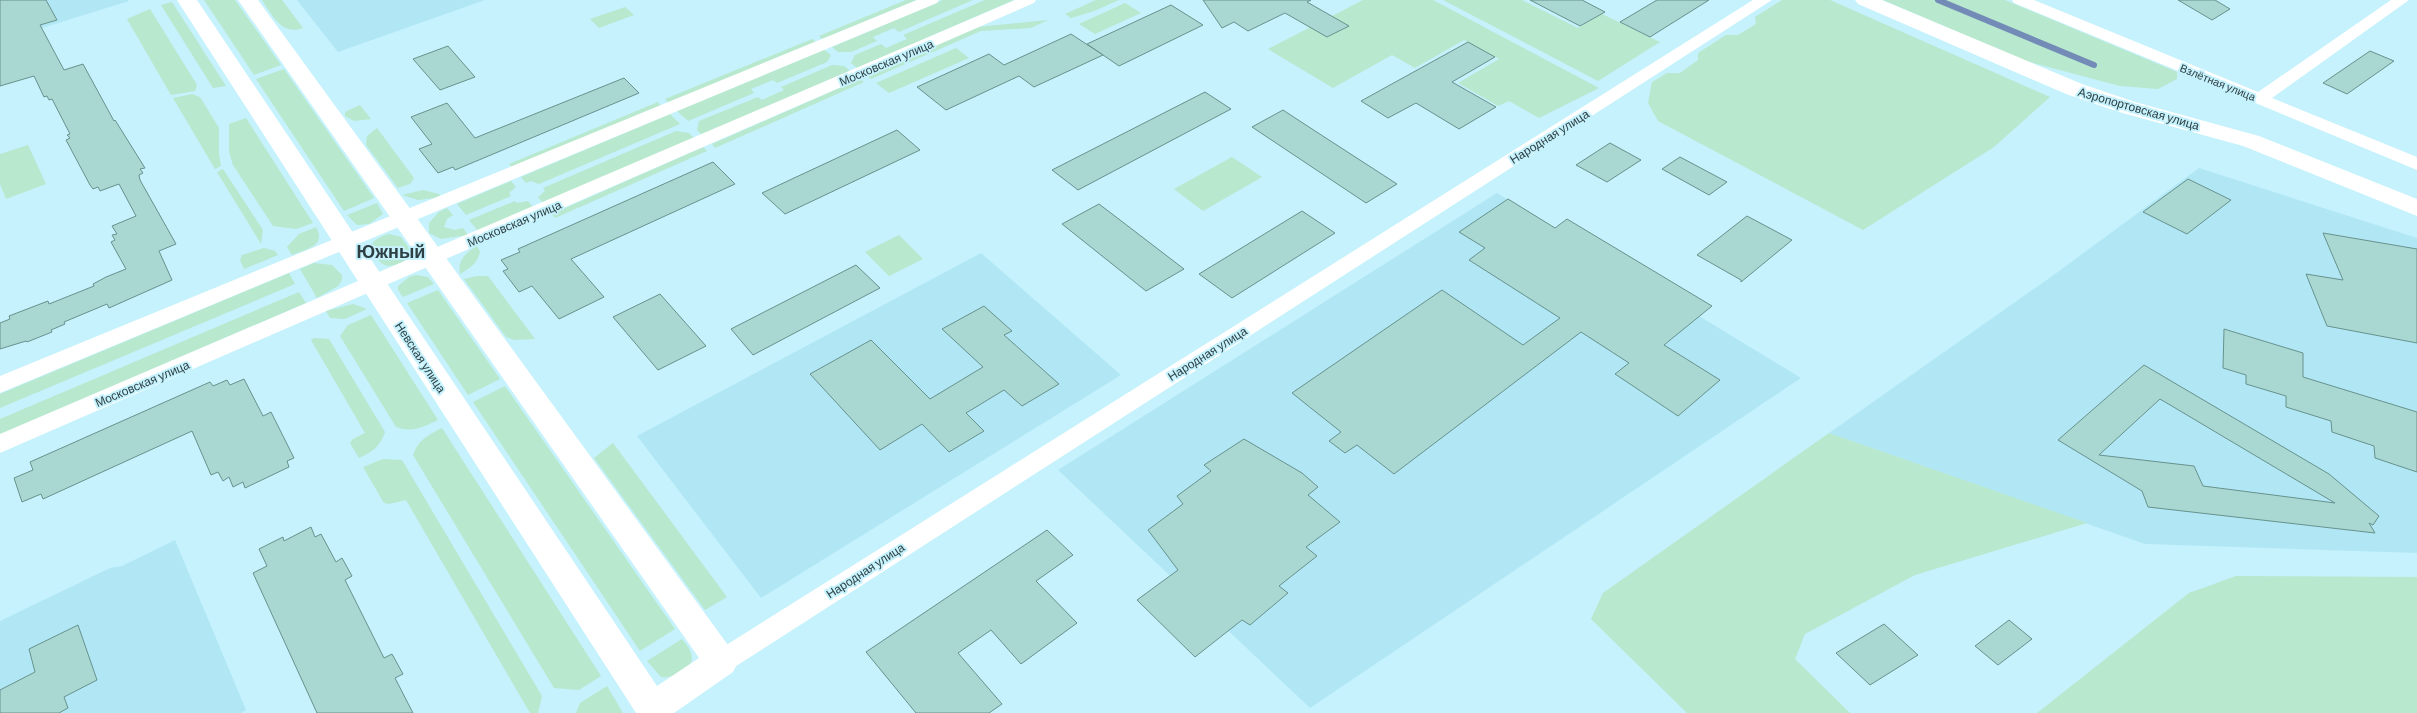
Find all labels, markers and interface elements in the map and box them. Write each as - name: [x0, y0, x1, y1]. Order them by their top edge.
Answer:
- street label: Московская улица: [837, 36, 936, 89]
- street label: Взлётная улица: [2178, 61, 2259, 103]
- street label: Аэропортовская улица: [2076, 84, 2202, 133]
- street label: Народная улица: [1507, 106, 1592, 167]
- street label: Московская улица: [465, 197, 564, 250]
- district label: Южный: [357, 240, 425, 262]
- street label: Невская улица: [392, 319, 449, 396]
- street label: Народная улица: [1165, 323, 1250, 384]
- street label: Московская улица: [93, 357, 192, 410]
- street label: Народная улица: [823, 539, 908, 601]

